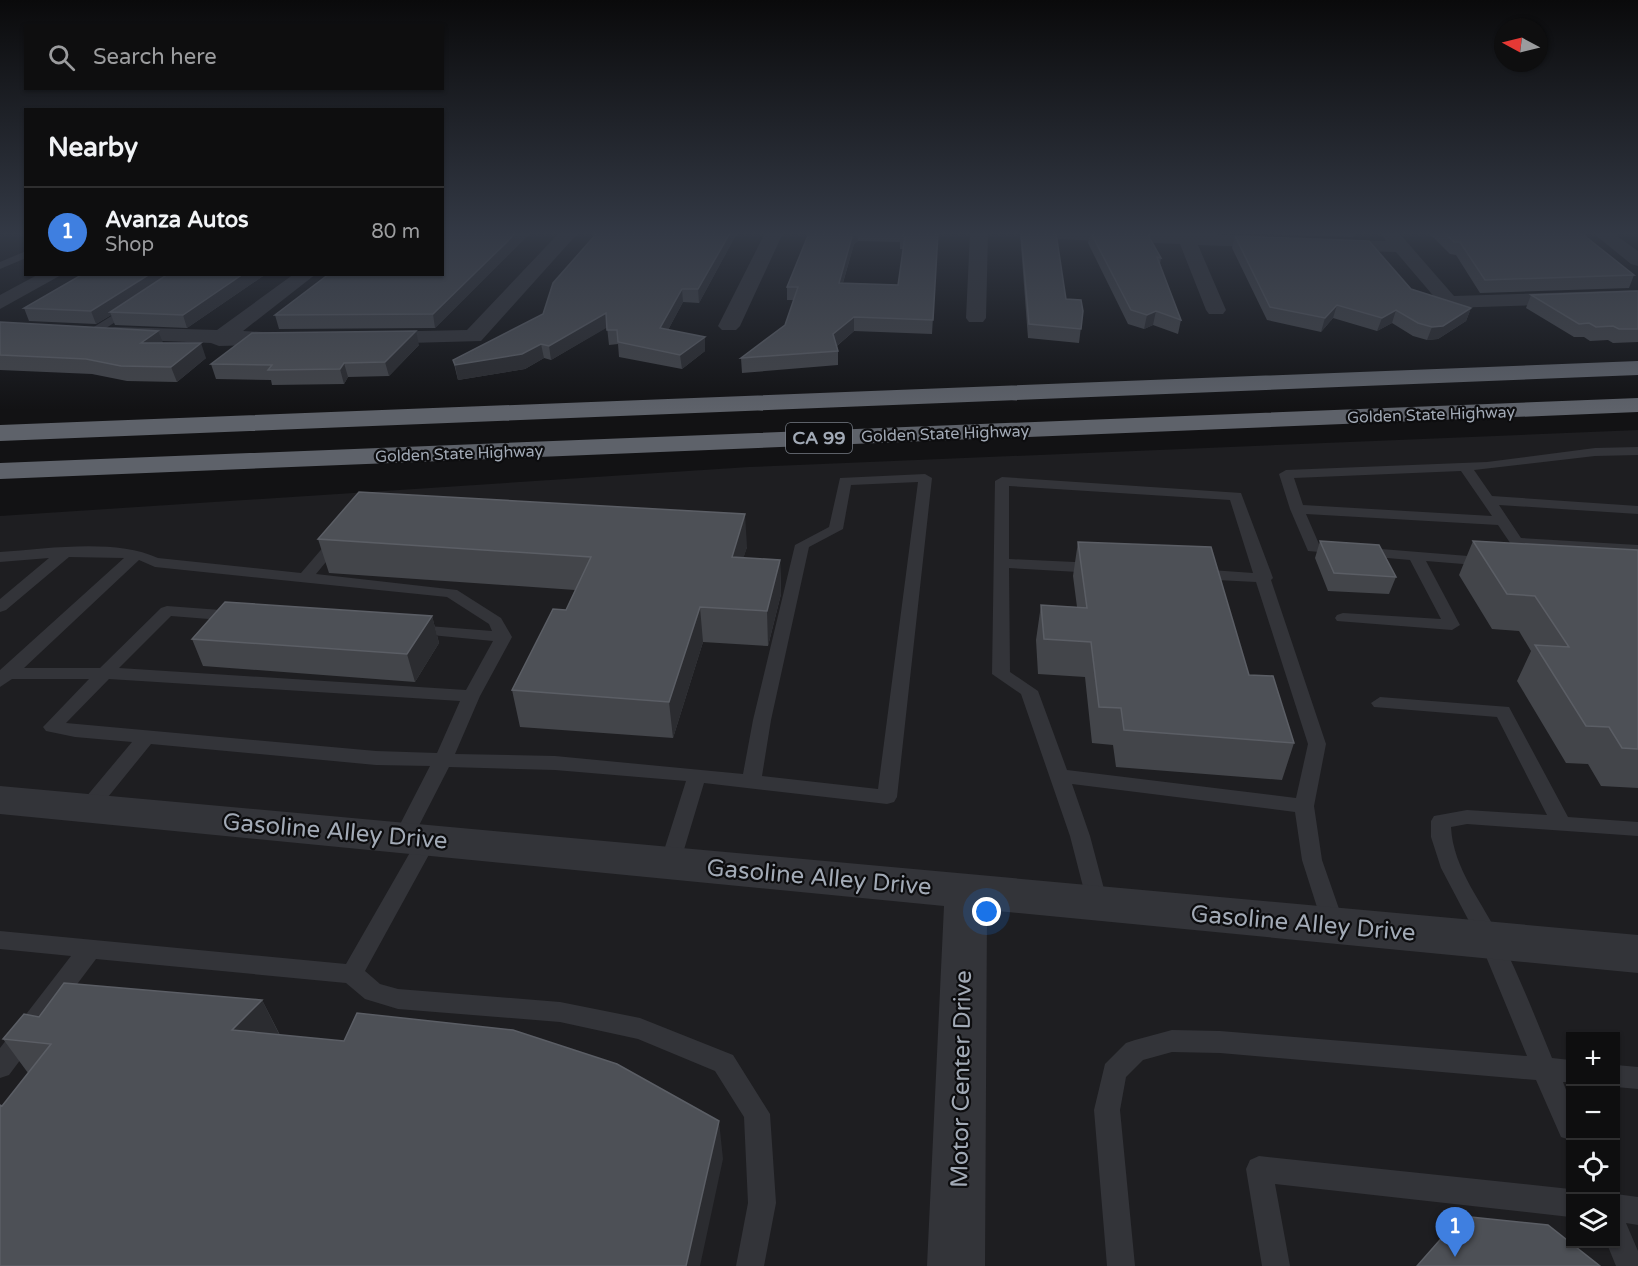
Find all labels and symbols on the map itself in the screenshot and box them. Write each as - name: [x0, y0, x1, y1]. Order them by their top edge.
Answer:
- north arrow: [1494, 18, 1548, 72]
- street label: Golden State Highway: [1347, 402, 1516, 428]
- street label: Golden State Highway: [861, 421, 1030, 447]
- road number: CA 99: [786, 423, 852, 453]
- street label: Golden State Highway: [375, 441, 544, 467]
- street label: Gasoline Alley Drive: [221, 807, 449, 856]
- street label: Gasoline Alley Drive: [705, 853, 933, 902]
- your location: [972, 897, 1001, 926]
- street label: Gasoline Alley Drive: [1189, 899, 1417, 948]
- street label: Motor Center Drive: [945, 970, 978, 1188]
- pin: 1: [1436, 1208, 1474, 1257]

